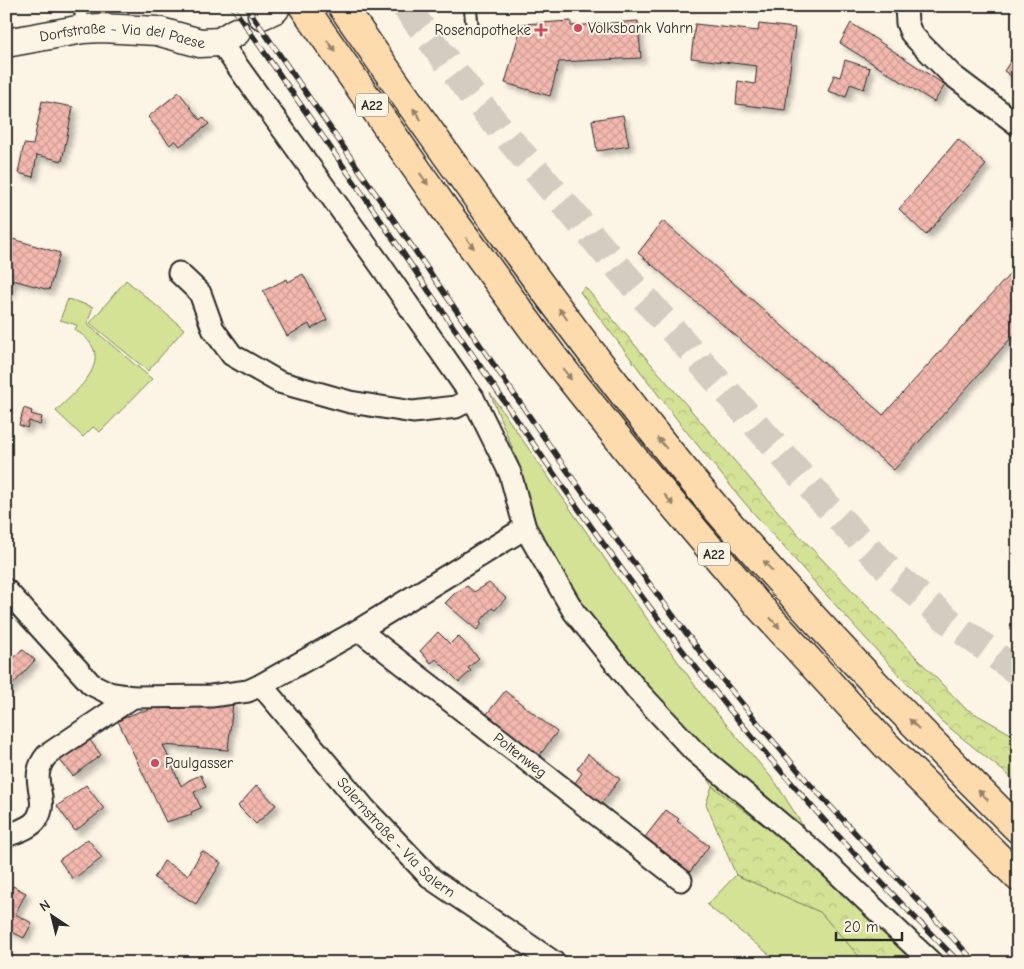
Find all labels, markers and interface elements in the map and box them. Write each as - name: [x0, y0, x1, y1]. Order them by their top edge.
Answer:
- street label: Dorfstraße - Via del Paese: [38, 19, 206, 52]
- place label: Volksbank Vahrn: [588, 19, 693, 37]
- place label: Rosenapotheke: [435, 21, 531, 39]
- marker: Volksbank Vahrn: [572, 22, 584, 34]
- marker: Rosenapotheke: [535, 24, 547, 36]
- one-way arrow: [326, 39, 336, 53]
- road number: A22: [356, 94, 388, 116]
- one-way arrow: [412, 107, 422, 121]
- one-way arrow: [419, 173, 429, 186]
- one-way arrow: [465, 236, 475, 250]
- one-way arrow: [558, 307, 568, 321]
- one-way arrow: [561, 367, 572, 380]
- one-way arrow: [657, 436, 668, 449]
- one-way arrow: [663, 494, 674, 507]
- road number: A22: [698, 542, 730, 566]
- one-way arrow: [762, 560, 773, 573]
- one-way arrow: [769, 617, 781, 629]
- one-way arrow: [908, 718, 920, 730]
- street label: Poltenweg: [490, 729, 550, 781]
- place label: Paulgasser: [165, 754, 233, 772]
- marker: Paulgasser: [149, 757, 161, 769]
- street label: Salernstraße - Via Salern: [333, 773, 459, 901]
- one-way arrow: [978, 789, 990, 801]
- north arrow: [28, 892, 78, 942]
- text: N: [36, 896, 53, 915]
- scale bar: [836, 909, 903, 941]
- text: 20 m: [844, 918, 878, 936]

